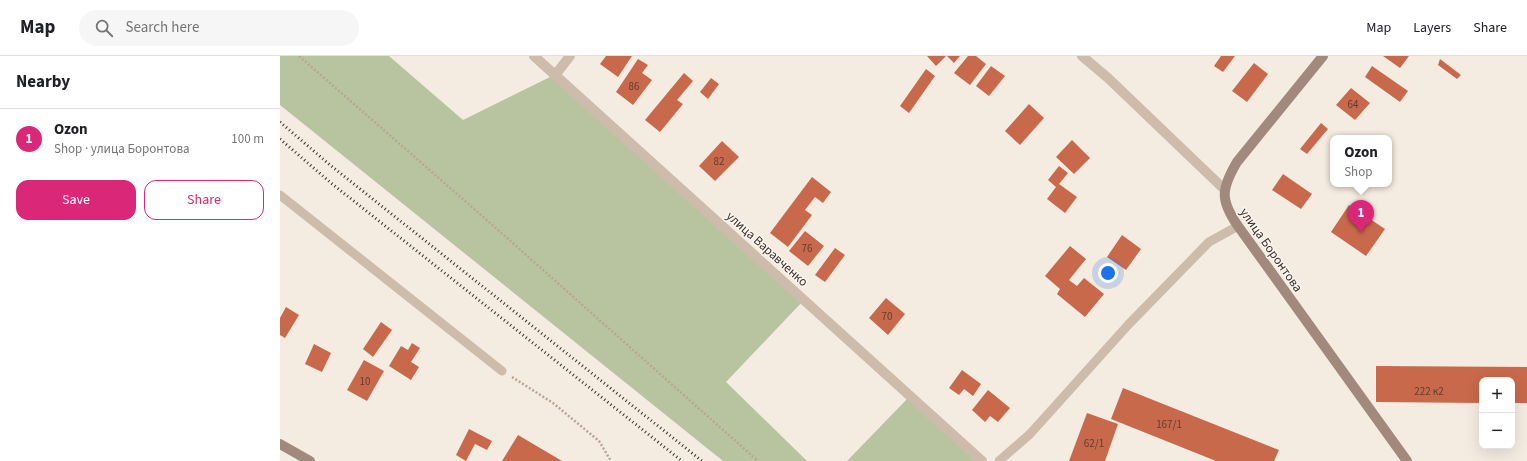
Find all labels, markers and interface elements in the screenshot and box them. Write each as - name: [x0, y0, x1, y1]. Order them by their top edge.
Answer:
- search box: [79, 10, 359, 46]
- text: Map: [20, 14, 55, 41]
- icon: search: [93, 17, 115, 39]
- text: Search here: [125, 17, 199, 38]
- text: Map: [1366, 18, 1391, 38]
- text: Layers: [1413, 18, 1451, 38]
- text: Share: [1473, 18, 1507, 38]
- text: Nearby: [16, 70, 70, 94]
- house number: 86: [629, 79, 640, 94]
- house number: 64: [1348, 97, 1359, 112]
- text: Ozon: [54, 119, 88, 140]
- text: 1: [26, 130, 32, 148]
- text: 100 m: [231, 130, 264, 148]
- popup: [1330, 135, 1392, 187]
- text: Shop · улица Боронтова: [54, 140, 190, 158]
- text: Ozon: [1344, 142, 1378, 163]
- house number: 82: [714, 154, 724, 169]
- text: Shop: [1344, 163, 1372, 181]
- button: Save: [16, 180, 136, 220]
- button: Share: [144, 180, 264, 220]
- pin: 1: [1348, 200, 1374, 233]
- street label: улица Боронтова: [1235, 204, 1307, 296]
- street label: улица Варавченко: [722, 207, 812, 291]
- house number: 76: [802, 241, 813, 256]
- your location: [1098, 263, 1118, 283]
- house number: 70: [882, 309, 892, 324]
- house number: 10: [360, 374, 370, 389]
- map controls: [1479, 377, 1515, 449]
- button: +: [1479, 377, 1515, 413]
- house number: 222 к2: [1414, 384, 1444, 399]
- button: −: [1479, 413, 1515, 449]
- house number: 167/1: [1156, 417, 1182, 432]
- house number: 62/1: [1084, 436, 1104, 451]

